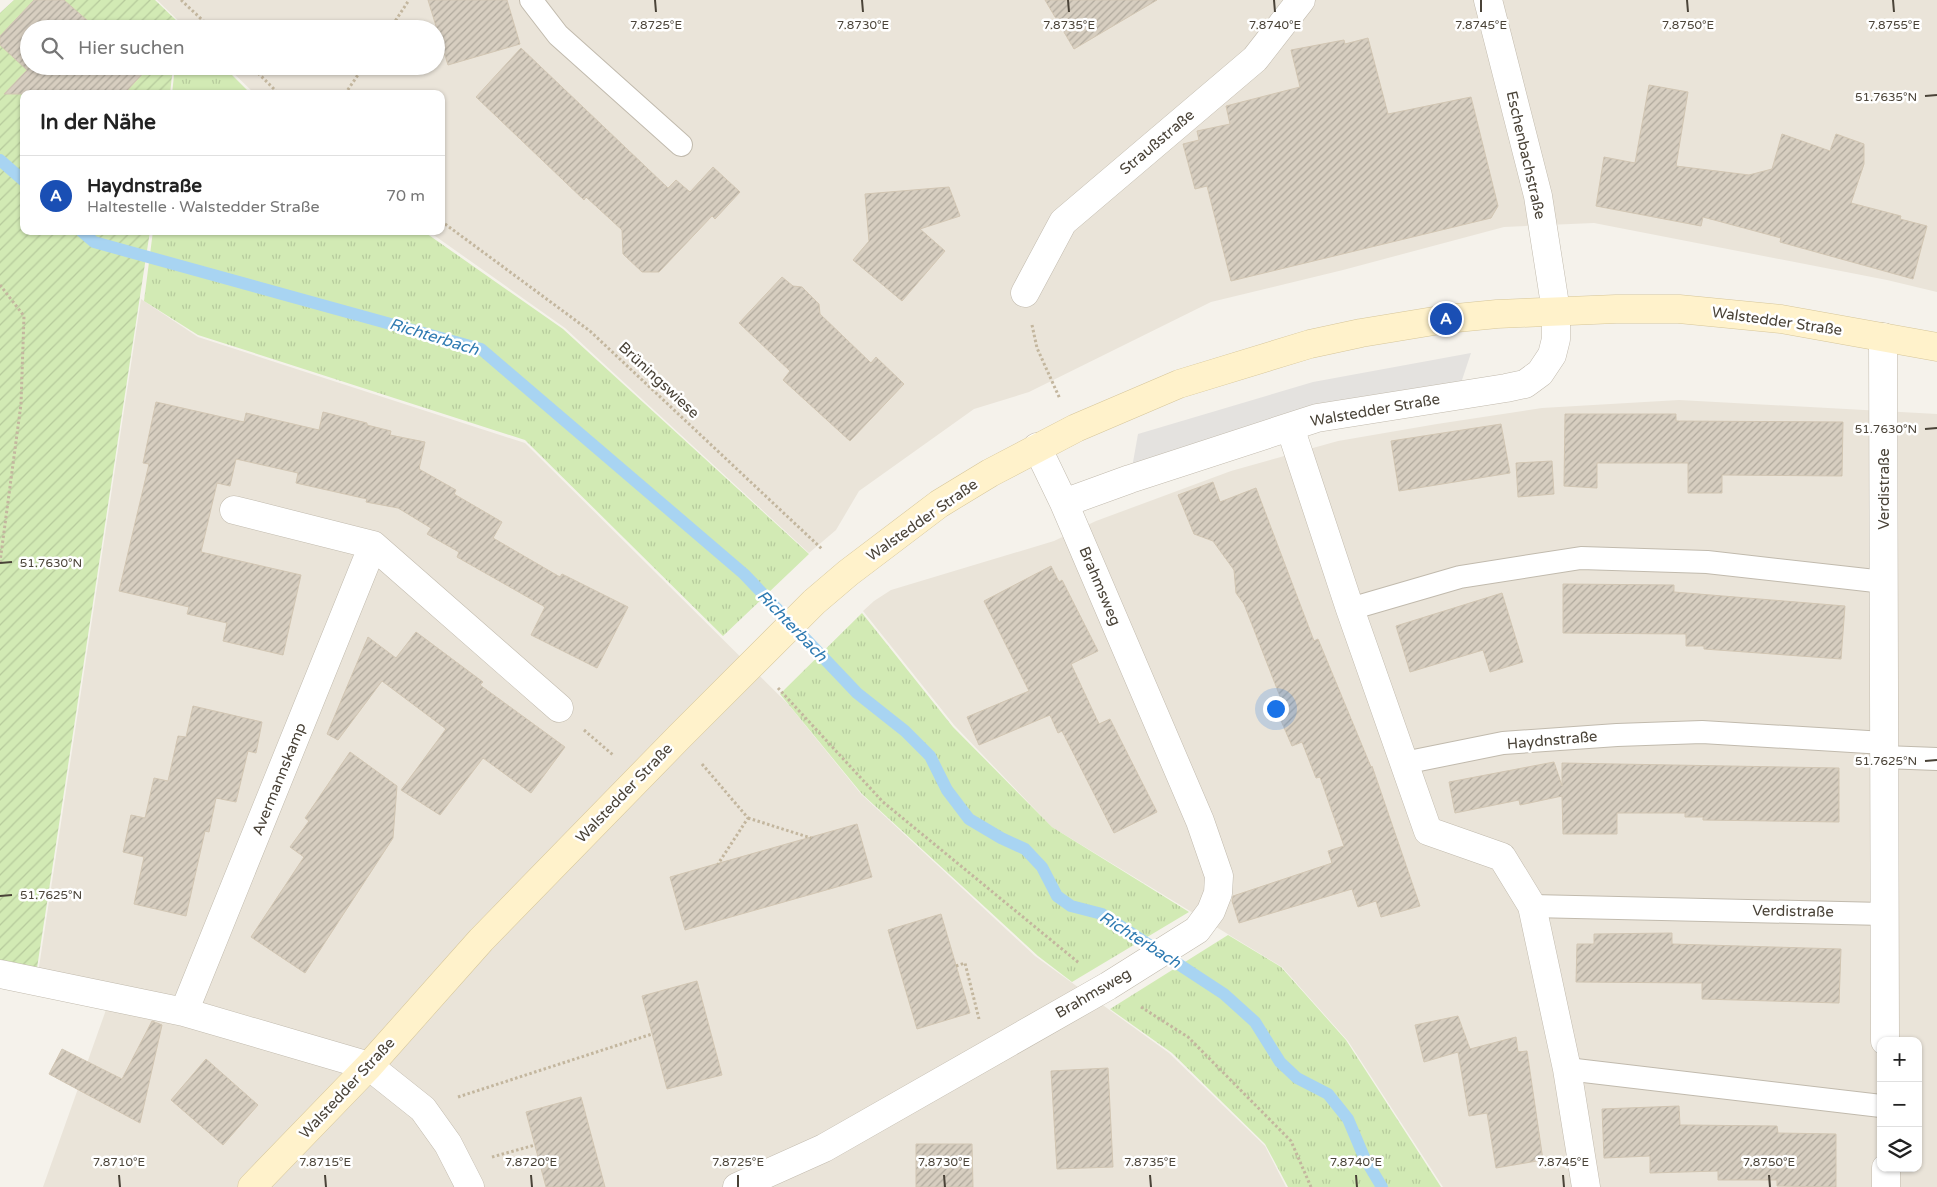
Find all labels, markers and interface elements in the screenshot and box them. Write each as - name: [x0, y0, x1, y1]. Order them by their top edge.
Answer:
- text: 7.8725°E: [630, 18, 682, 32]
- text: 7.8730°E: [837, 18, 890, 32]
- text: 7.8735°E: [1043, 18, 1095, 32]
- text: 7.8740°E: [1249, 18, 1302, 32]
- text: 7.8745°E: [1455, 18, 1507, 32]
- text: 7.8750°E: [1662, 18, 1715, 32]
- text: 7.8755°E: [1868, 18, 1920, 32]
- search box: [20, 20, 445, 75]
- icon: search: [38, 34, 66, 62]
- text: Hier suchen: [78, 37, 185, 59]
- street label: Eschenbachstraße: [1502, 89, 1550, 221]
- text: 51.7635°N: [1855, 90, 1917, 104]
- street label: Straußstraße: [1116, 106, 1198, 178]
- text: In der Nähe: [40, 110, 156, 135]
- text: Haydnstraße: [87, 175, 202, 197]
- text: A: [50, 186, 62, 206]
- text: 70 m: [386, 186, 425, 206]
- text: Haltestelle · Walstedder Straße: [87, 197, 320, 217]
- pin: A: [1430, 300, 1462, 338]
- street label: Walstedder Straße: [1711, 303, 1843, 339]
- water label: Richterbach: [387, 314, 482, 360]
- street label: Brüningswiese: [615, 338, 703, 422]
- street label: Walstedder Straße: [1309, 390, 1441, 430]
- text: 51.7630°N: [1855, 422, 1917, 436]
- street label: Verdistraße: [1875, 448, 1893, 530]
- street label: Walstedder Straße: [863, 475, 981, 565]
- street label: Brahmsweg: [1075, 544, 1125, 628]
- text: 51.7630°N: [20, 556, 82, 570]
- water label: Richterbach: [753, 586, 832, 667]
- your location: [1263, 696, 1289, 722]
- street label: Avermannskamp: [248, 720, 310, 838]
- street label: Haydnstraße: [1506, 727, 1598, 753]
- street label: Walstedder Straße: [572, 739, 676, 847]
- text: 51.7625°N: [1855, 754, 1917, 768]
- text: 51.7625°N: [20, 888, 82, 902]
- street label: Verdistraße: [1752, 901, 1834, 921]
- water label: Richterbach: [1096, 907, 1185, 974]
- street label: Brahmsweg: [1052, 964, 1134, 1022]
- street label: Walstedder Straße: [296, 1034, 398, 1142]
- map controls: [1877, 1037, 1922, 1172]
- button: +: [1877, 1037, 1922, 1082]
- button: −: [1877, 1082, 1922, 1127]
- button: layers: [1877, 1127, 1922, 1172]
- text: 7.8710°E: [93, 1155, 146, 1169]
- text: 7.8715°E: [299, 1155, 351, 1169]
- text: 7.8720°E: [505, 1155, 558, 1169]
- text: 7.8725°E: [712, 1155, 764, 1169]
- text: 7.8730°E: [918, 1155, 971, 1169]
- text: 7.8735°E: [1124, 1155, 1176, 1169]
- text: 7.8740°E: [1330, 1155, 1383, 1169]
- text: 7.8745°E: [1537, 1155, 1589, 1169]
- text: 7.8750°E: [1743, 1155, 1796, 1169]

